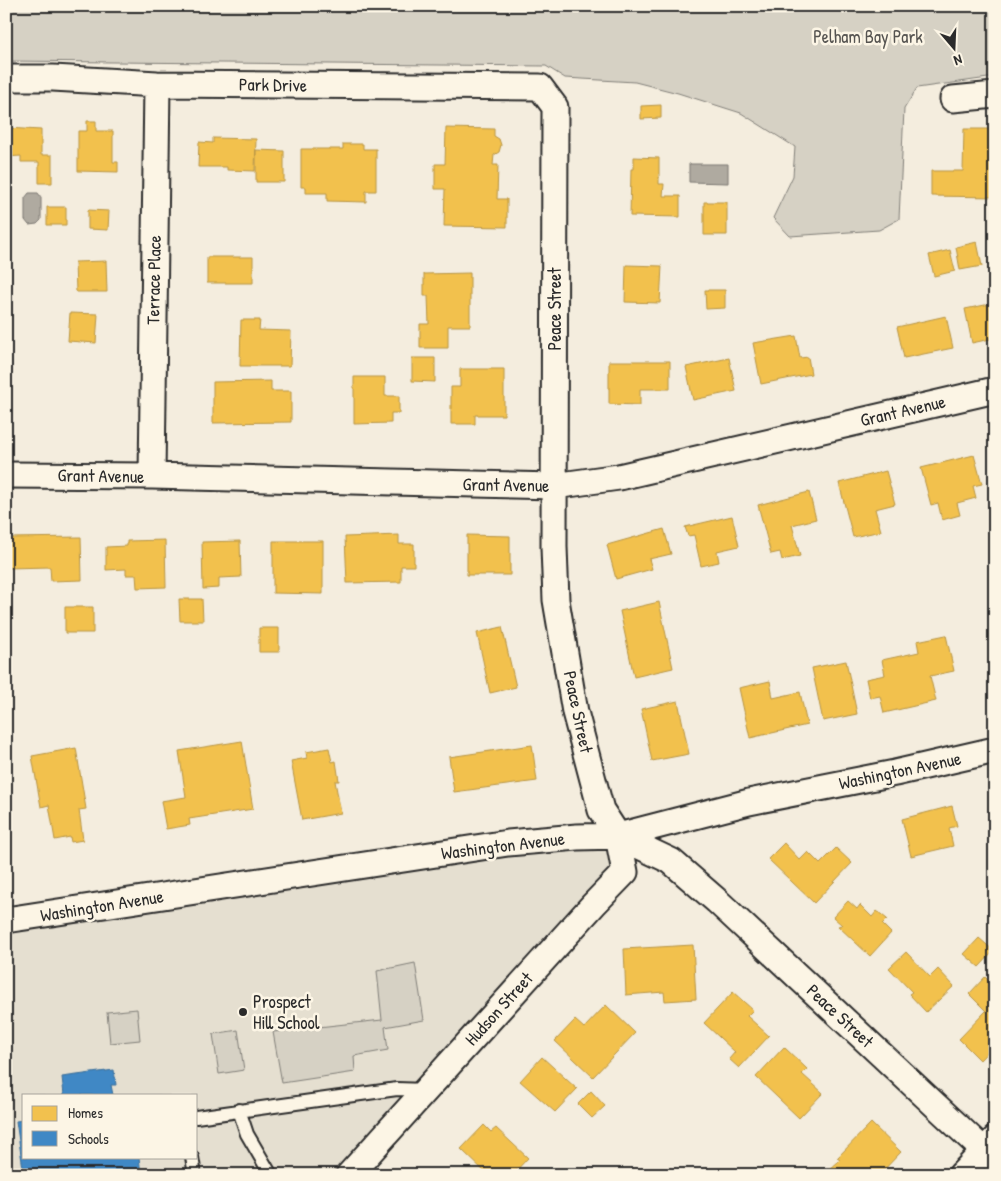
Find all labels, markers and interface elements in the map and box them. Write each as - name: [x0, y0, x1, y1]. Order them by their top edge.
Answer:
- north arrow: [928, 22, 978, 72]
- park label: Pelham Bay Park: [813, 24, 923, 49]
- text: N: [951, 51, 965, 71]
- street label: Park Drive: [239, 71, 307, 98]
- street label: Terrace Place: [140, 235, 167, 325]
- street label: Peace Street: [542, 267, 567, 351]
- street label: Grant Avenue: [858, 389, 948, 432]
- street label: Grant Avenue: [57, 462, 145, 489]
- street label: Grant Avenue: [462, 471, 550, 498]
- street label: Peace Street: [558, 669, 600, 756]
- street label: Washington Avenue: [837, 745, 963, 796]
- street label: Washington Avenue: [440, 826, 566, 865]
- street label: Washington Avenue: [39, 883, 165, 928]
- street label: Hudson Street: [459, 966, 539, 1051]
- street label: Peace Street: [801, 978, 880, 1054]
- place label: Prospect Hill School: [253, 989, 320, 1035]
- marker: Prospect Hill School: [237, 1006, 249, 1018]
- legend: [22, 1094, 198, 1158]
- text: Homes: [68, 1102, 103, 1123]
- text: Schools: [68, 1128, 109, 1149]

